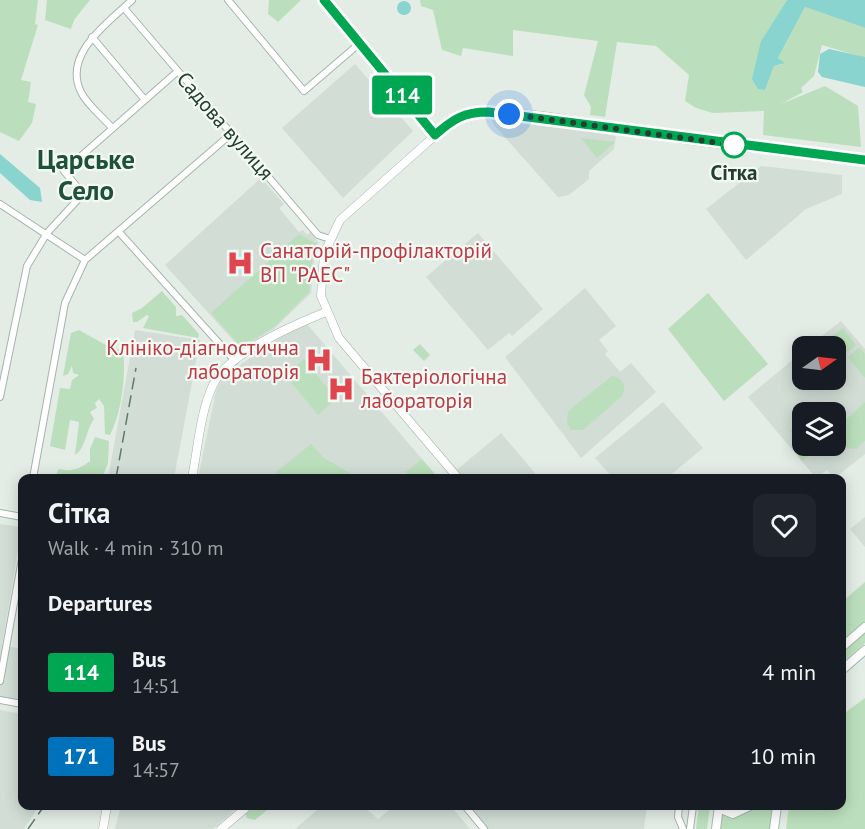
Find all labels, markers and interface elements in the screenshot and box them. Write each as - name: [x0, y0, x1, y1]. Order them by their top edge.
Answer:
- street label: Садова вулиця: [171, 66, 280, 185]
- line badge: 114: [368, 76, 436, 115]
- text: 114: [384, 82, 420, 109]
- your location: [494, 99, 524, 129]
- marker: Сітка: [721, 132, 747, 158]
- district label: Царське Село: [37, 142, 135, 207]
- place label: Сітка: [711, 159, 757, 186]
- place label: Санаторій-профілакторій ВП "РАЕС": [260, 237, 492, 288]
- hospital icon: Санаторій-профілакторій ВП "РАЕС": [225, 248, 255, 278]
- place label: Клініко-діагностична лабораторія: [106, 334, 299, 385]
- north arrow: [792, 336, 846, 390]
- map controls: [792, 336, 846, 456]
- hospital icon: Клініко-діагностична лабораторія: [304, 345, 334, 375]
- place label: Бактеріологічна лабораторія: [360, 363, 507, 414]
- hospital icon: Бактеріологічна лабораторія: [326, 374, 356, 404]
- button: layers: [792, 402, 846, 456]
- text: Сітка: [48, 494, 110, 531]
- button: heart: [753, 494, 816, 557]
- text: Walk · 4 min · 310 m: [48, 535, 224, 561]
- text: Departures: [48, 589, 152, 617]
- text: Bus: [132, 645, 166, 673]
- text: 4 min: [762, 658, 816, 686]
- text: 114: [63, 659, 99, 686]
- text: 14:51: [132, 673, 180, 699]
- text: Bus: [132, 729, 166, 757]
- text: 10 min: [750, 742, 816, 770]
- text: 171: [63, 743, 99, 770]
- text: 14:57: [132, 757, 180, 783]

